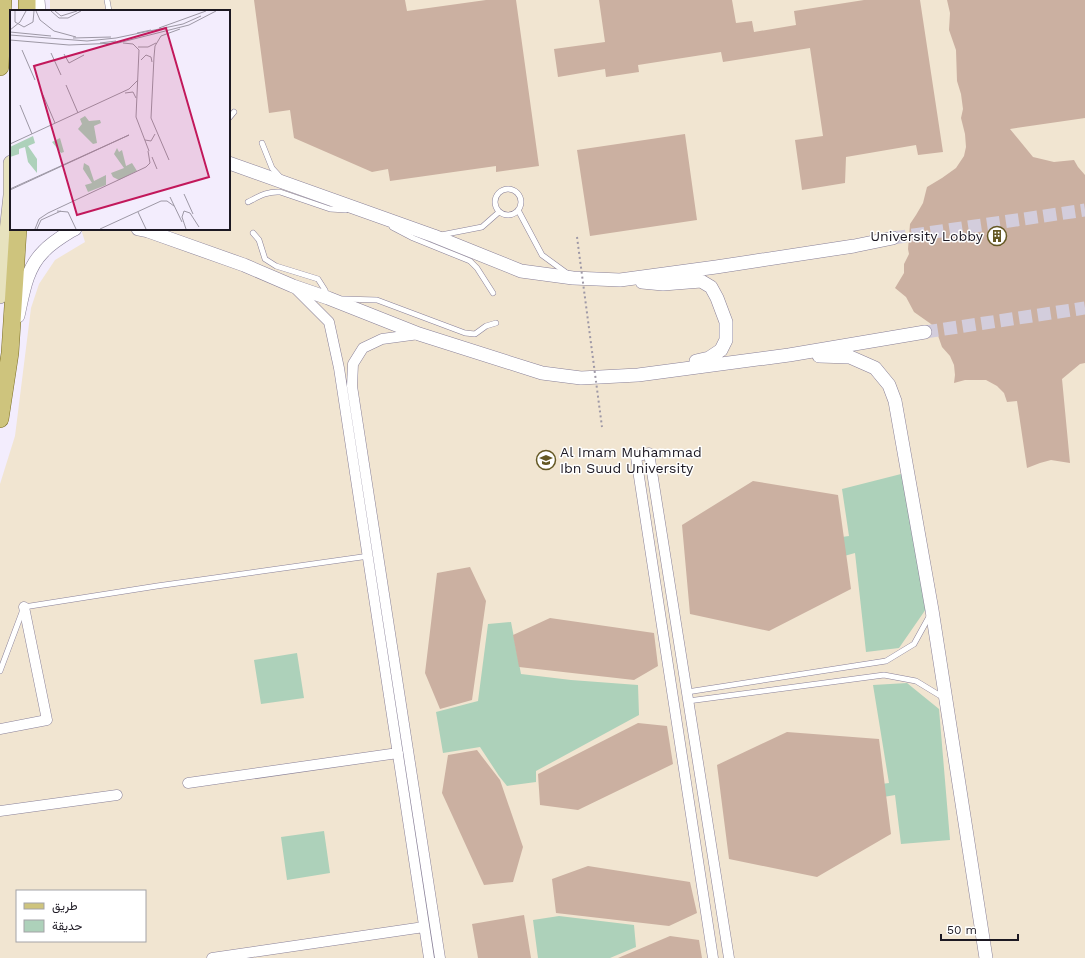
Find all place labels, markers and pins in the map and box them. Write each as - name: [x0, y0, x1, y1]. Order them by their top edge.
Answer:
- building icon: University Lobby: [986, 225, 1008, 247]
- place label: University Lobby: [870, 228, 984, 244]
- place label: Al Imam Muhammad Ibn Suud University: [560, 444, 702, 476]
- school or university icon: Al Imam Muhammad Ibn Suud University: [535, 449, 557, 471]

